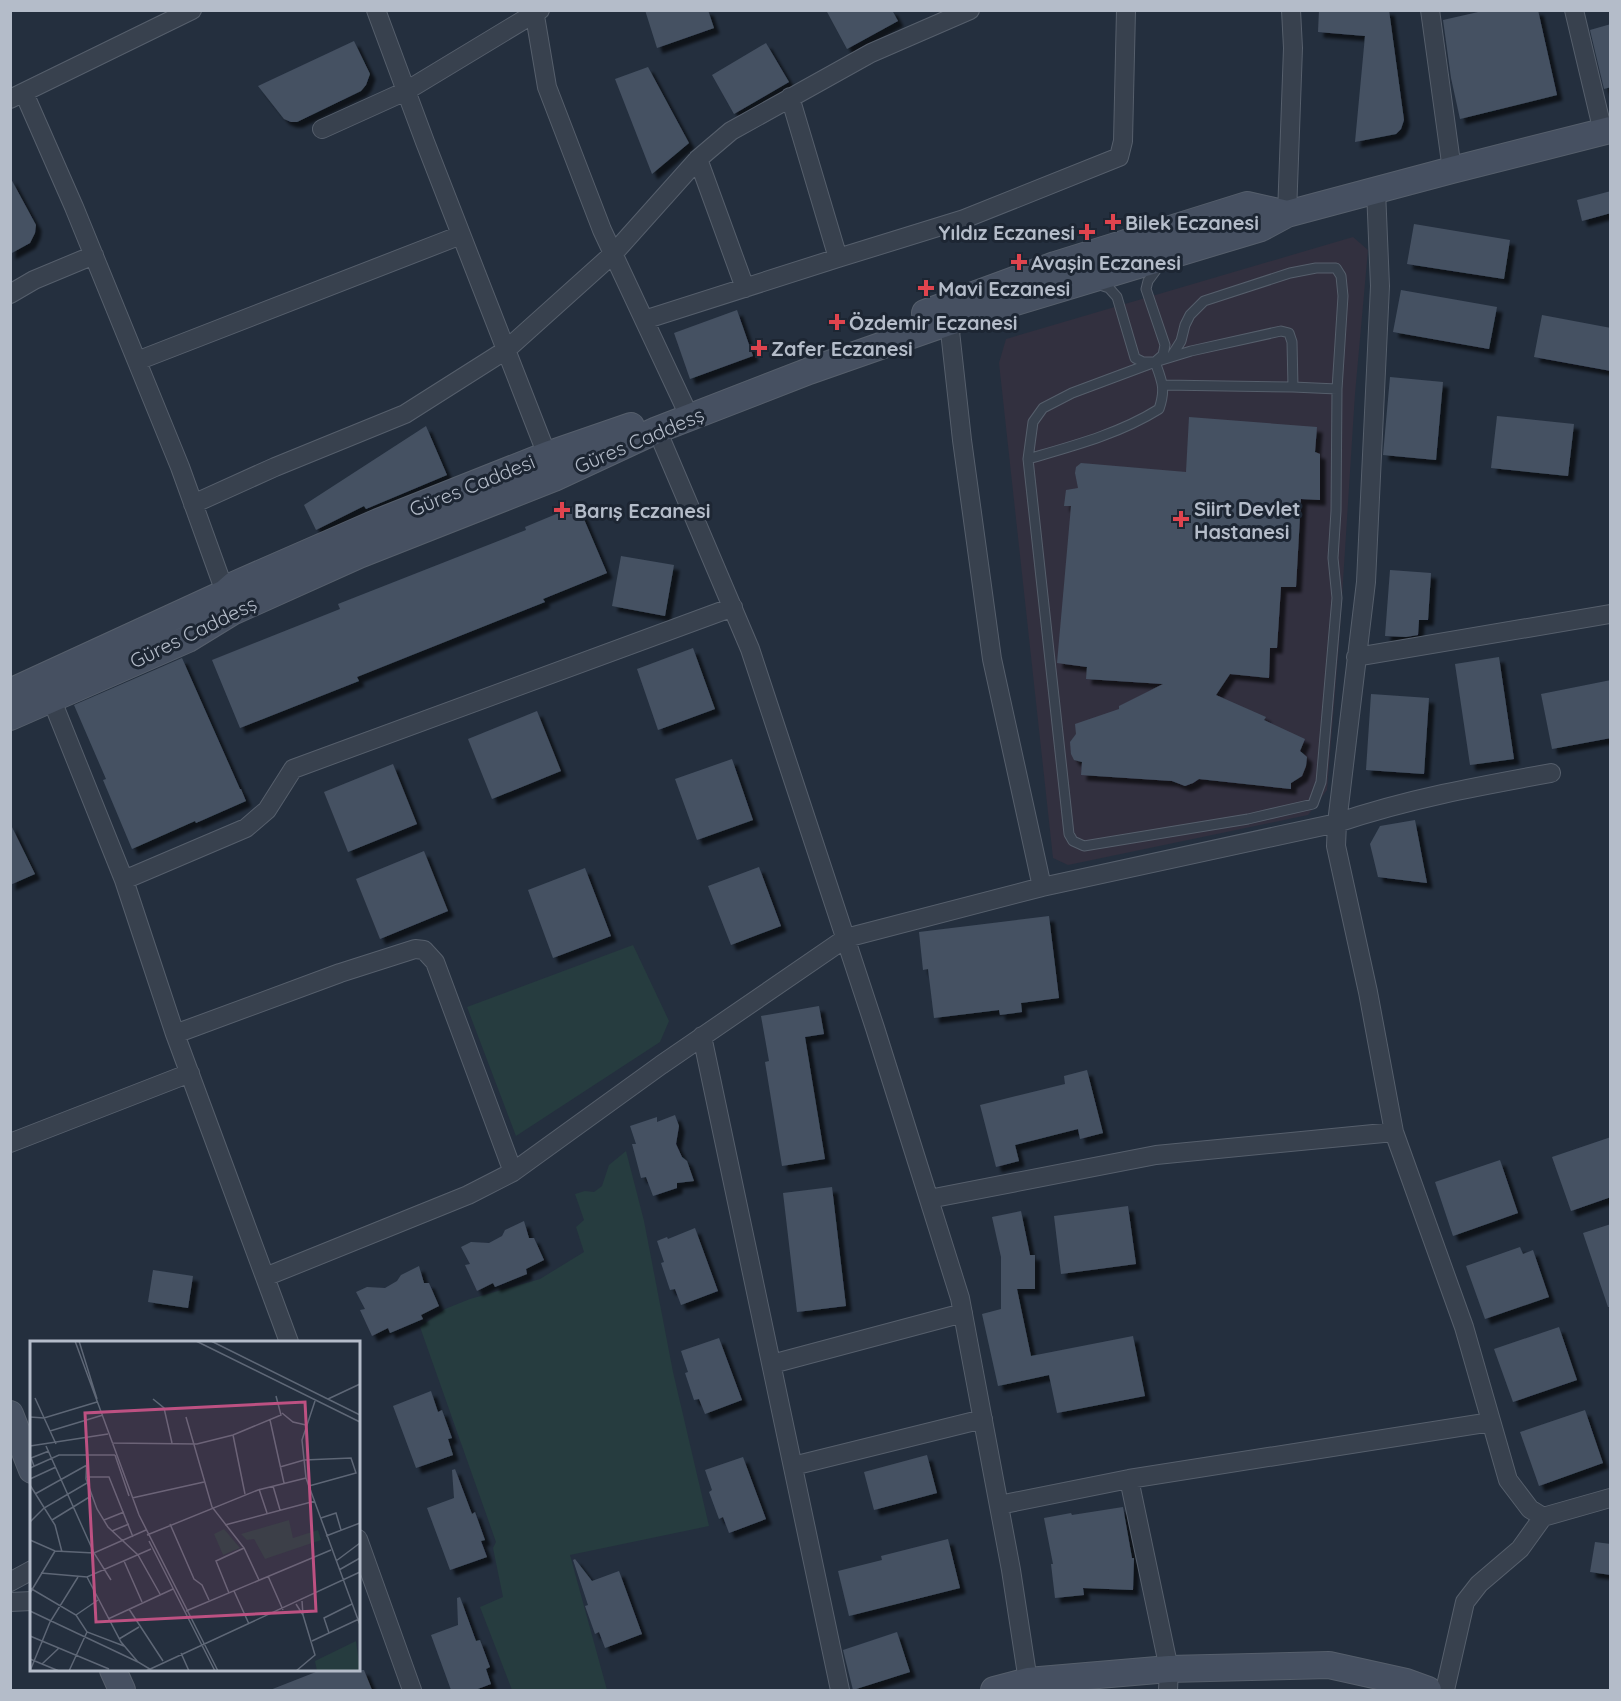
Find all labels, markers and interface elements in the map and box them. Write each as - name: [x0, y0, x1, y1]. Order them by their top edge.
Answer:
- place label: Bilek Eczanesi: [1125, 210, 1259, 235]
- marker: Bilek Eczanesi: [1106, 215, 1120, 229]
- place label: Yıldız Eczanesi: [939, 220, 1075, 245]
- marker: Yıldız Eczanesi: [1080, 225, 1094, 239]
- place label: Avaşin Eczanesi: [1031, 250, 1181, 275]
- marker: Avaşin Eczanesi: [1012, 255, 1026, 269]
- place label: Mavi Eczanesi: [938, 276, 1070, 301]
- marker: Mavi Eczanesi: [919, 281, 933, 295]
- place label: Özdemir Eczanesi: [849, 310, 1018, 335]
- marker: Özdemir Eczanesi: [830, 315, 844, 329]
- place label: Zafer Eczanesi: [771, 336, 913, 361]
- marker: Zafer Eczanesi: [752, 341, 766, 355]
- street label: Güres Caddesş: [571, 401, 707, 479]
- street label: Güres Caddesi: [406, 448, 538, 522]
- place label: Siirt Devlet Hastanesi: [1194, 496, 1300, 544]
- place label: Barış Eczanesi: [574, 498, 710, 523]
- marker: Barış Eczanesi: [555, 503, 569, 517]
- marker: Siirt Devlet Hastanesi: [1172, 510, 1190, 528]
- street label: Güres Caddesş: [125, 590, 261, 674]
- inset map: [30, 1341, 360, 1671]

